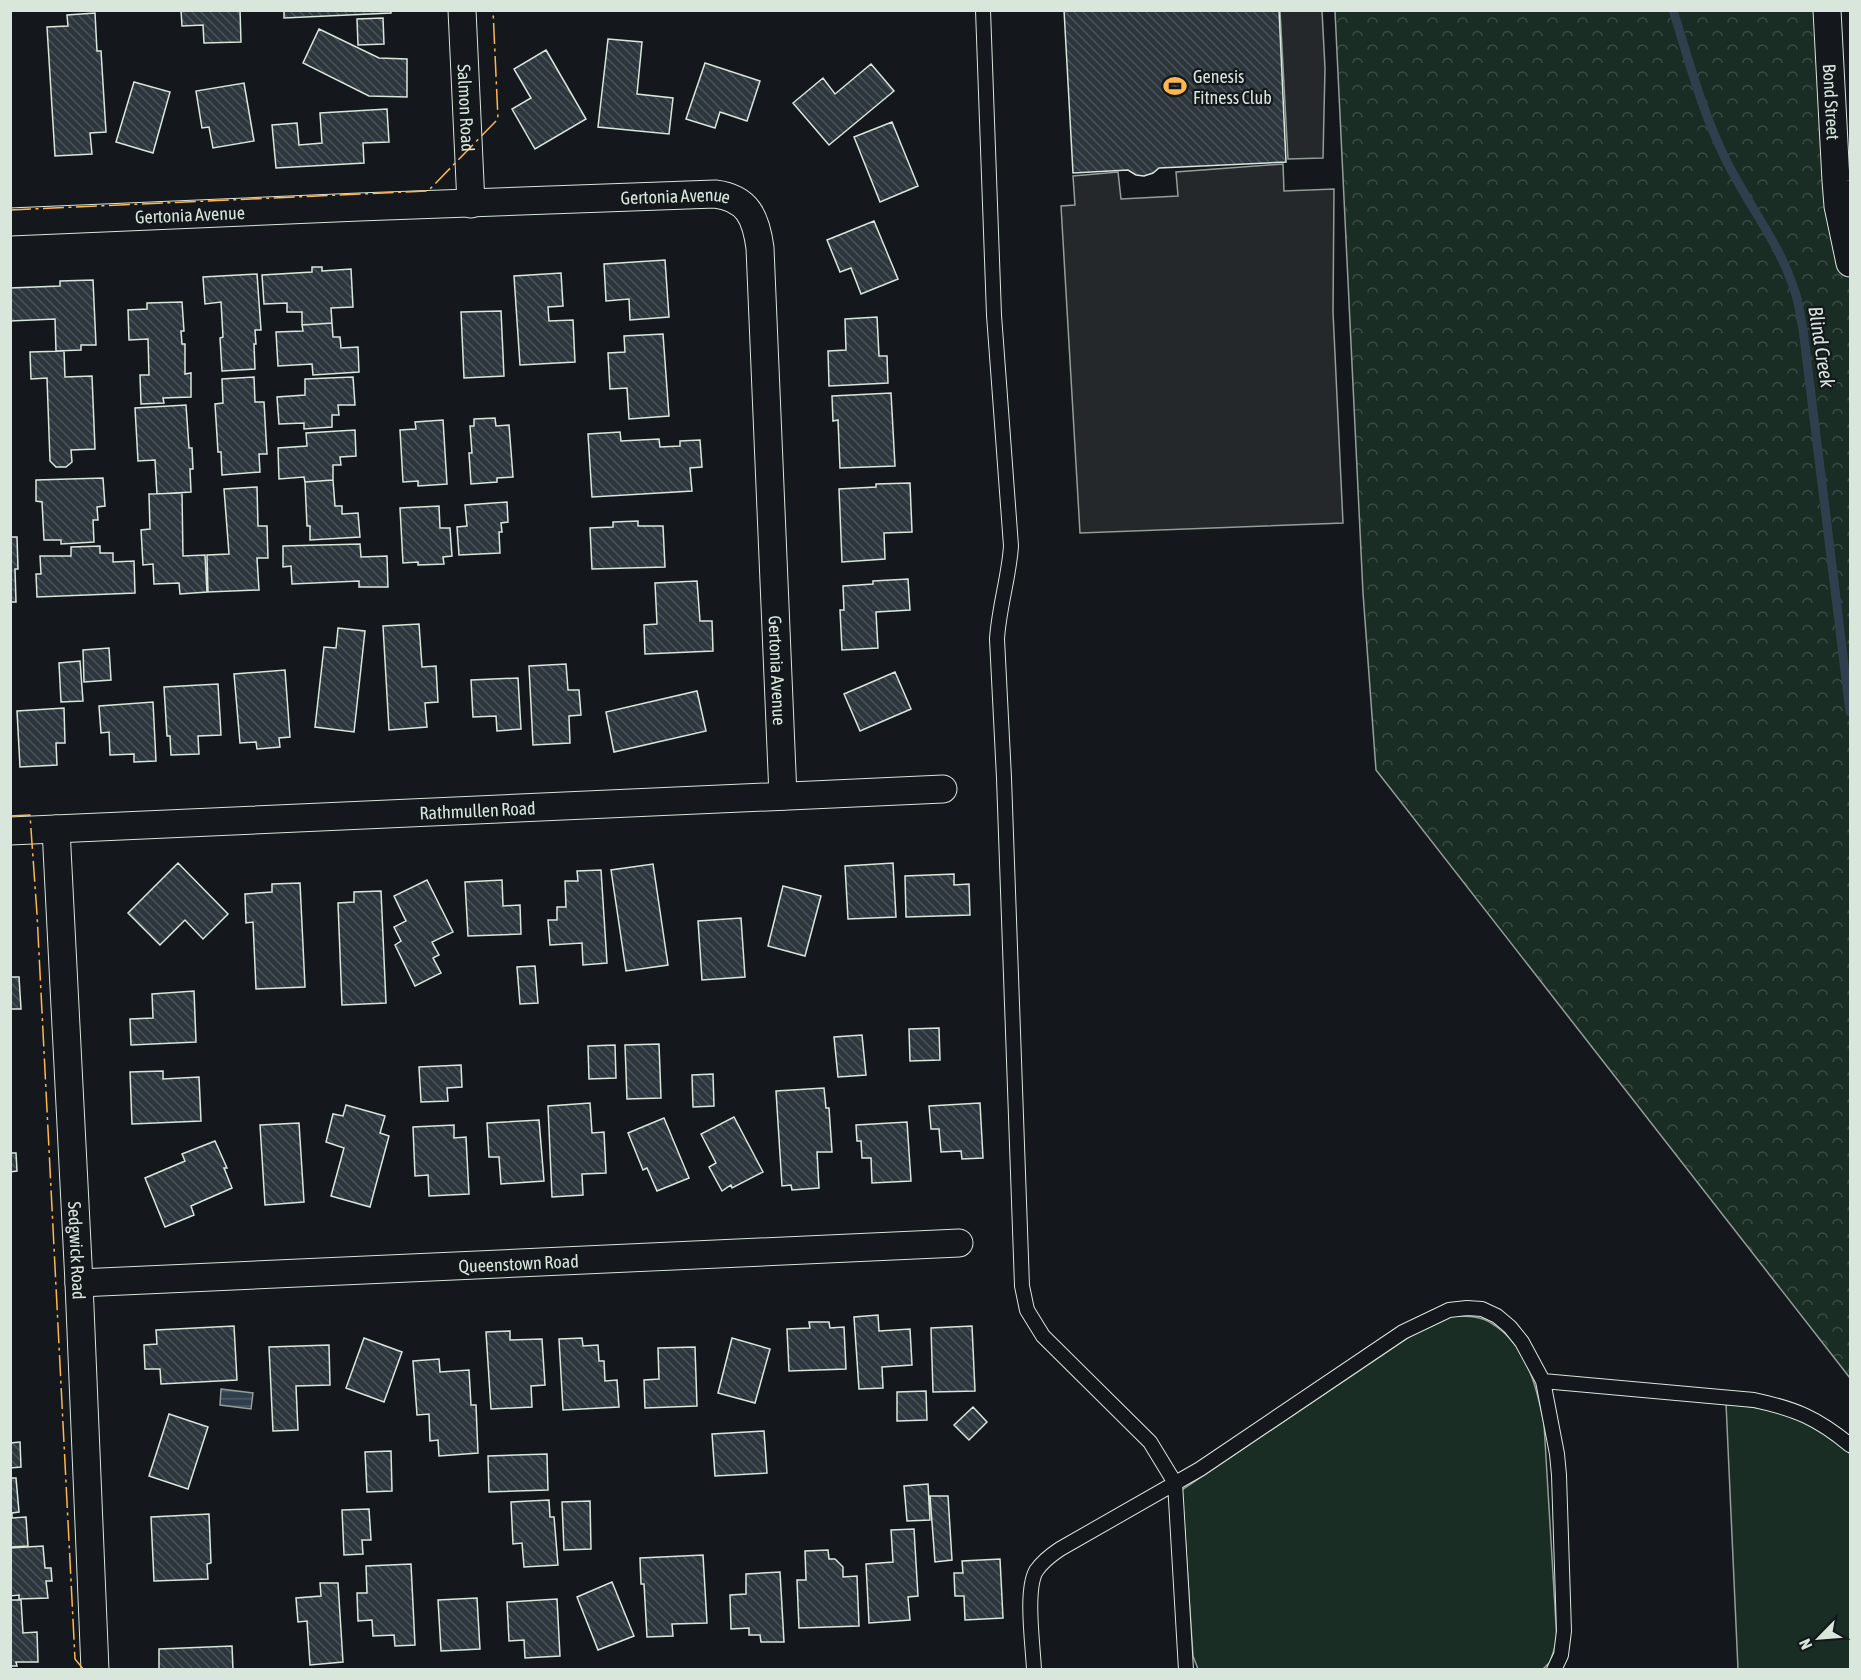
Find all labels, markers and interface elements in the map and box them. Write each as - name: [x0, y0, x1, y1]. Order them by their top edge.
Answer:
- street label: Bond Street: [1819, 63, 1844, 141]
- street label: Salmon Road: [454, 64, 479, 152]
- place label: Genesis Fitness Club: [1193, 66, 1272, 108]
- sports icon: Genesis Fitness Club: [1162, 73, 1188, 99]
- street label: Gertonia Avenue: [620, 183, 733, 208]
- street label: Gertonia Avenue: [134, 201, 245, 227]
- water label: Blind Creek: [1804, 305, 1840, 390]
- street label: Gertonia Avenue: [765, 615, 791, 726]
- street label: Rathmullen Road: [419, 797, 536, 823]
- street label: Sedgwick Road: [64, 1201, 90, 1300]
- street label: Queenstown Road: [458, 1250, 579, 1276]
- north arrow: [1789, 1608, 1849, 1668]
- text: N: [1795, 1636, 1816, 1652]

